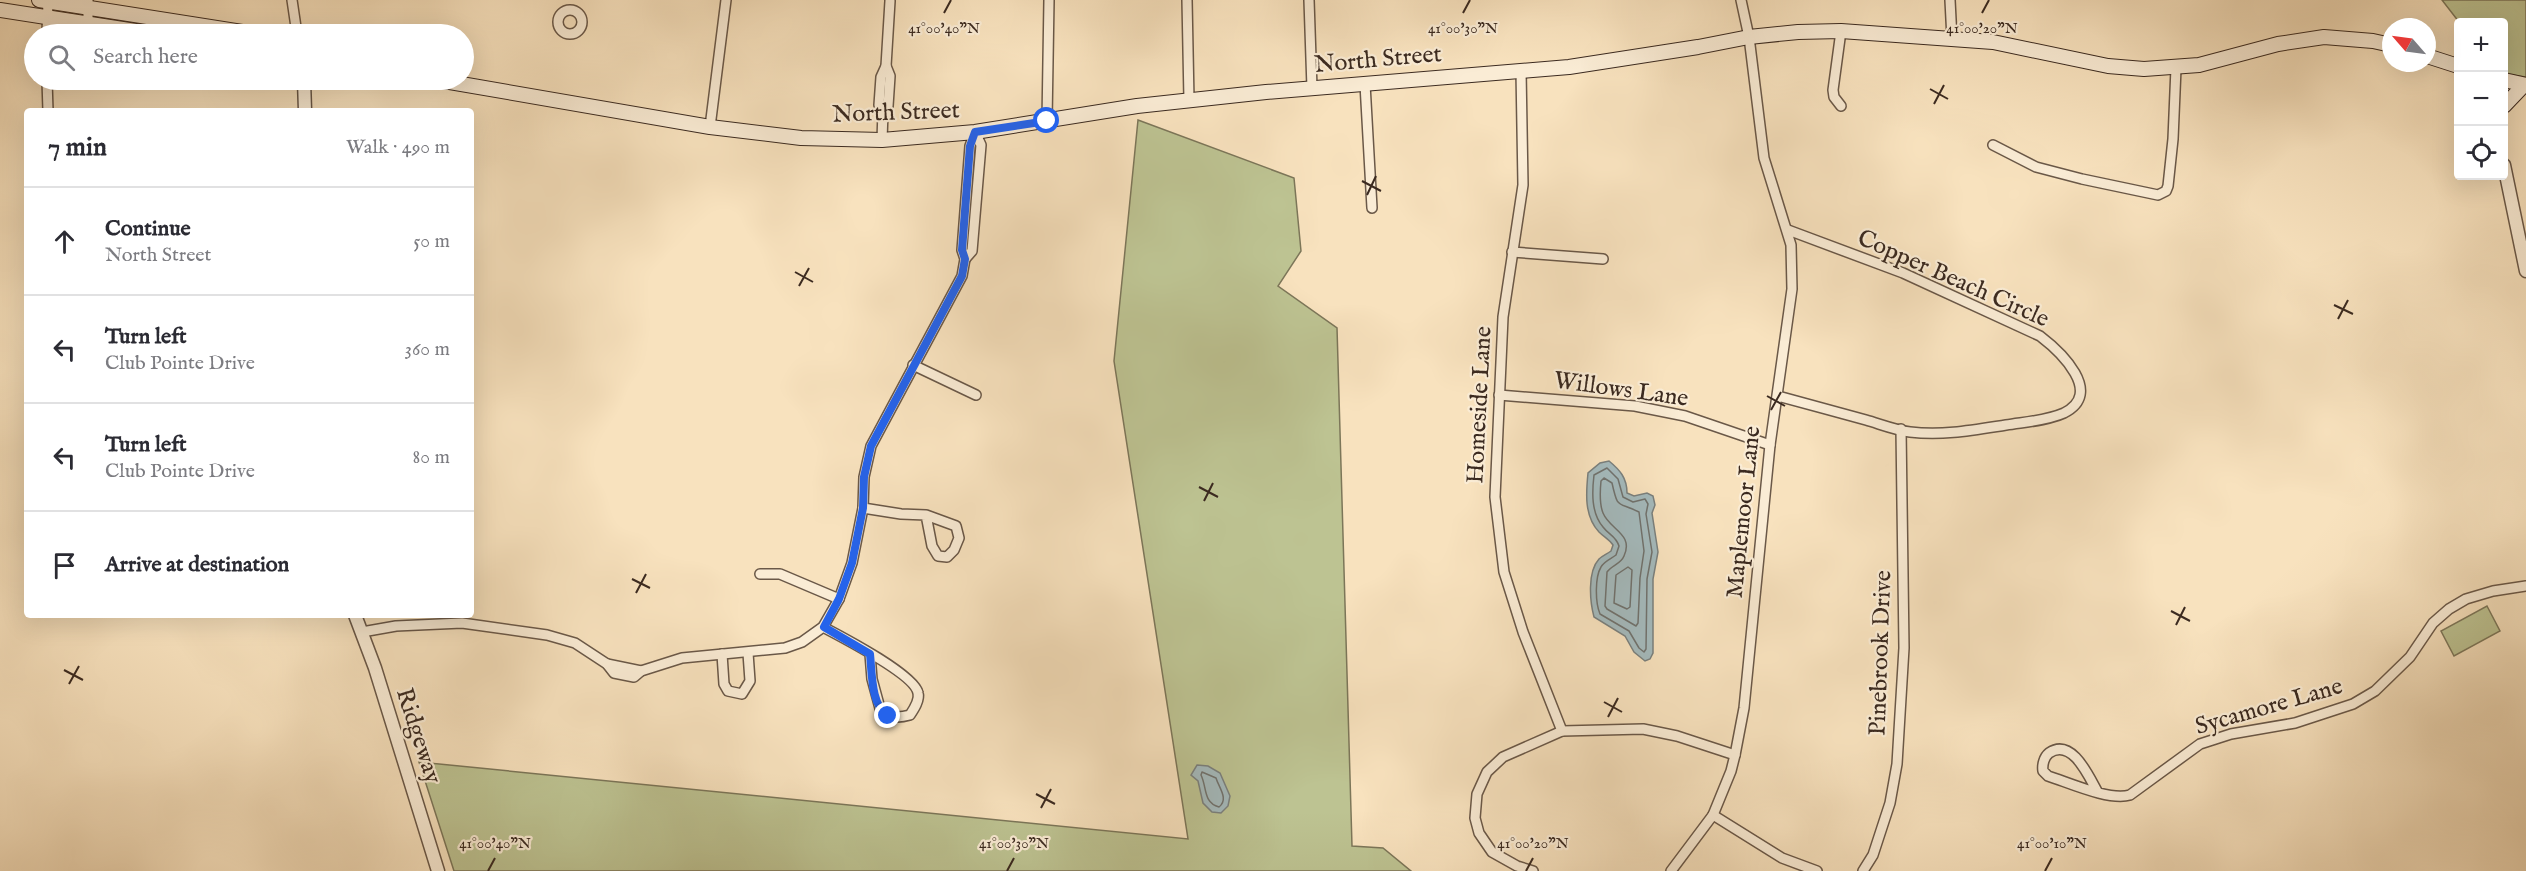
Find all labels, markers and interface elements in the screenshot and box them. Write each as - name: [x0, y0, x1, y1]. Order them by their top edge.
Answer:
- north arrow: [2382, 18, 2436, 72]
- map controls: [2454, 18, 2508, 180]
- button: +: [2454, 18, 2508, 72]
- text: 41°00'40"N: [908, 19, 980, 38]
- text: 41°00'30"N: [1428, 19, 1498, 38]
- text: 41°00'20"N: [1946, 19, 2018, 38]
- search box: [24, 24, 474, 90]
- street label: North Street: [1313, 39, 1443, 81]
- icon: search: [45, 41, 78, 74]
- text: Search here: [93, 43, 198, 71]
- button: −: [2454, 72, 2508, 126]
- street label: North Street: [832, 95, 960, 131]
- route start: [1033, 107, 1059, 133]
- button: locate: [2454, 126, 2508, 180]
- text: 7 min: [48, 131, 107, 164]
- text: Walk · 490 m: [346, 135, 450, 160]
- text: Continue: [105, 215, 191, 243]
- street label: Copper Beach Circle: [1852, 223, 2054, 335]
- icon: ahead: [48, 225, 81, 258]
- text: 50 m: [413, 229, 450, 254]
- text: North Street: [105, 243, 211, 268]
- text: Turn left: [105, 323, 187, 351]
- street label: Homeside Lane: [1460, 325, 1500, 485]
- icon: left: [48, 333, 81, 366]
- text: 360 m: [404, 337, 450, 362]
- text: Club Pointe Drive: [105, 351, 255, 376]
- street label: Willows Lane: [1552, 365, 1690, 415]
- street label: Maplemoor Lane: [1720, 424, 1768, 600]
- text: Turn left: [105, 431, 187, 459]
- icon: left: [48, 441, 81, 474]
- text: 80 m: [413, 445, 450, 470]
- text: Club Pointe Drive: [105, 459, 255, 484]
- icon: arrive: [48, 549, 81, 582]
- text: Arrive at destination: [105, 551, 289, 579]
- street label: Pinebrook Drive: [1863, 570, 1899, 736]
- street label: Sycamore Lane: [2192, 671, 2346, 743]
- street label: Ridgeway: [388, 684, 448, 788]
- route end: [874, 702, 900, 728]
- text: 41°00'40"N: [459, 834, 531, 853]
- text: 41°00'30"N: [979, 834, 1049, 853]
- text: 41°00'20"N: [1497, 834, 1569, 853]
- text: 41°00'10"N: [2017, 834, 2087, 853]

